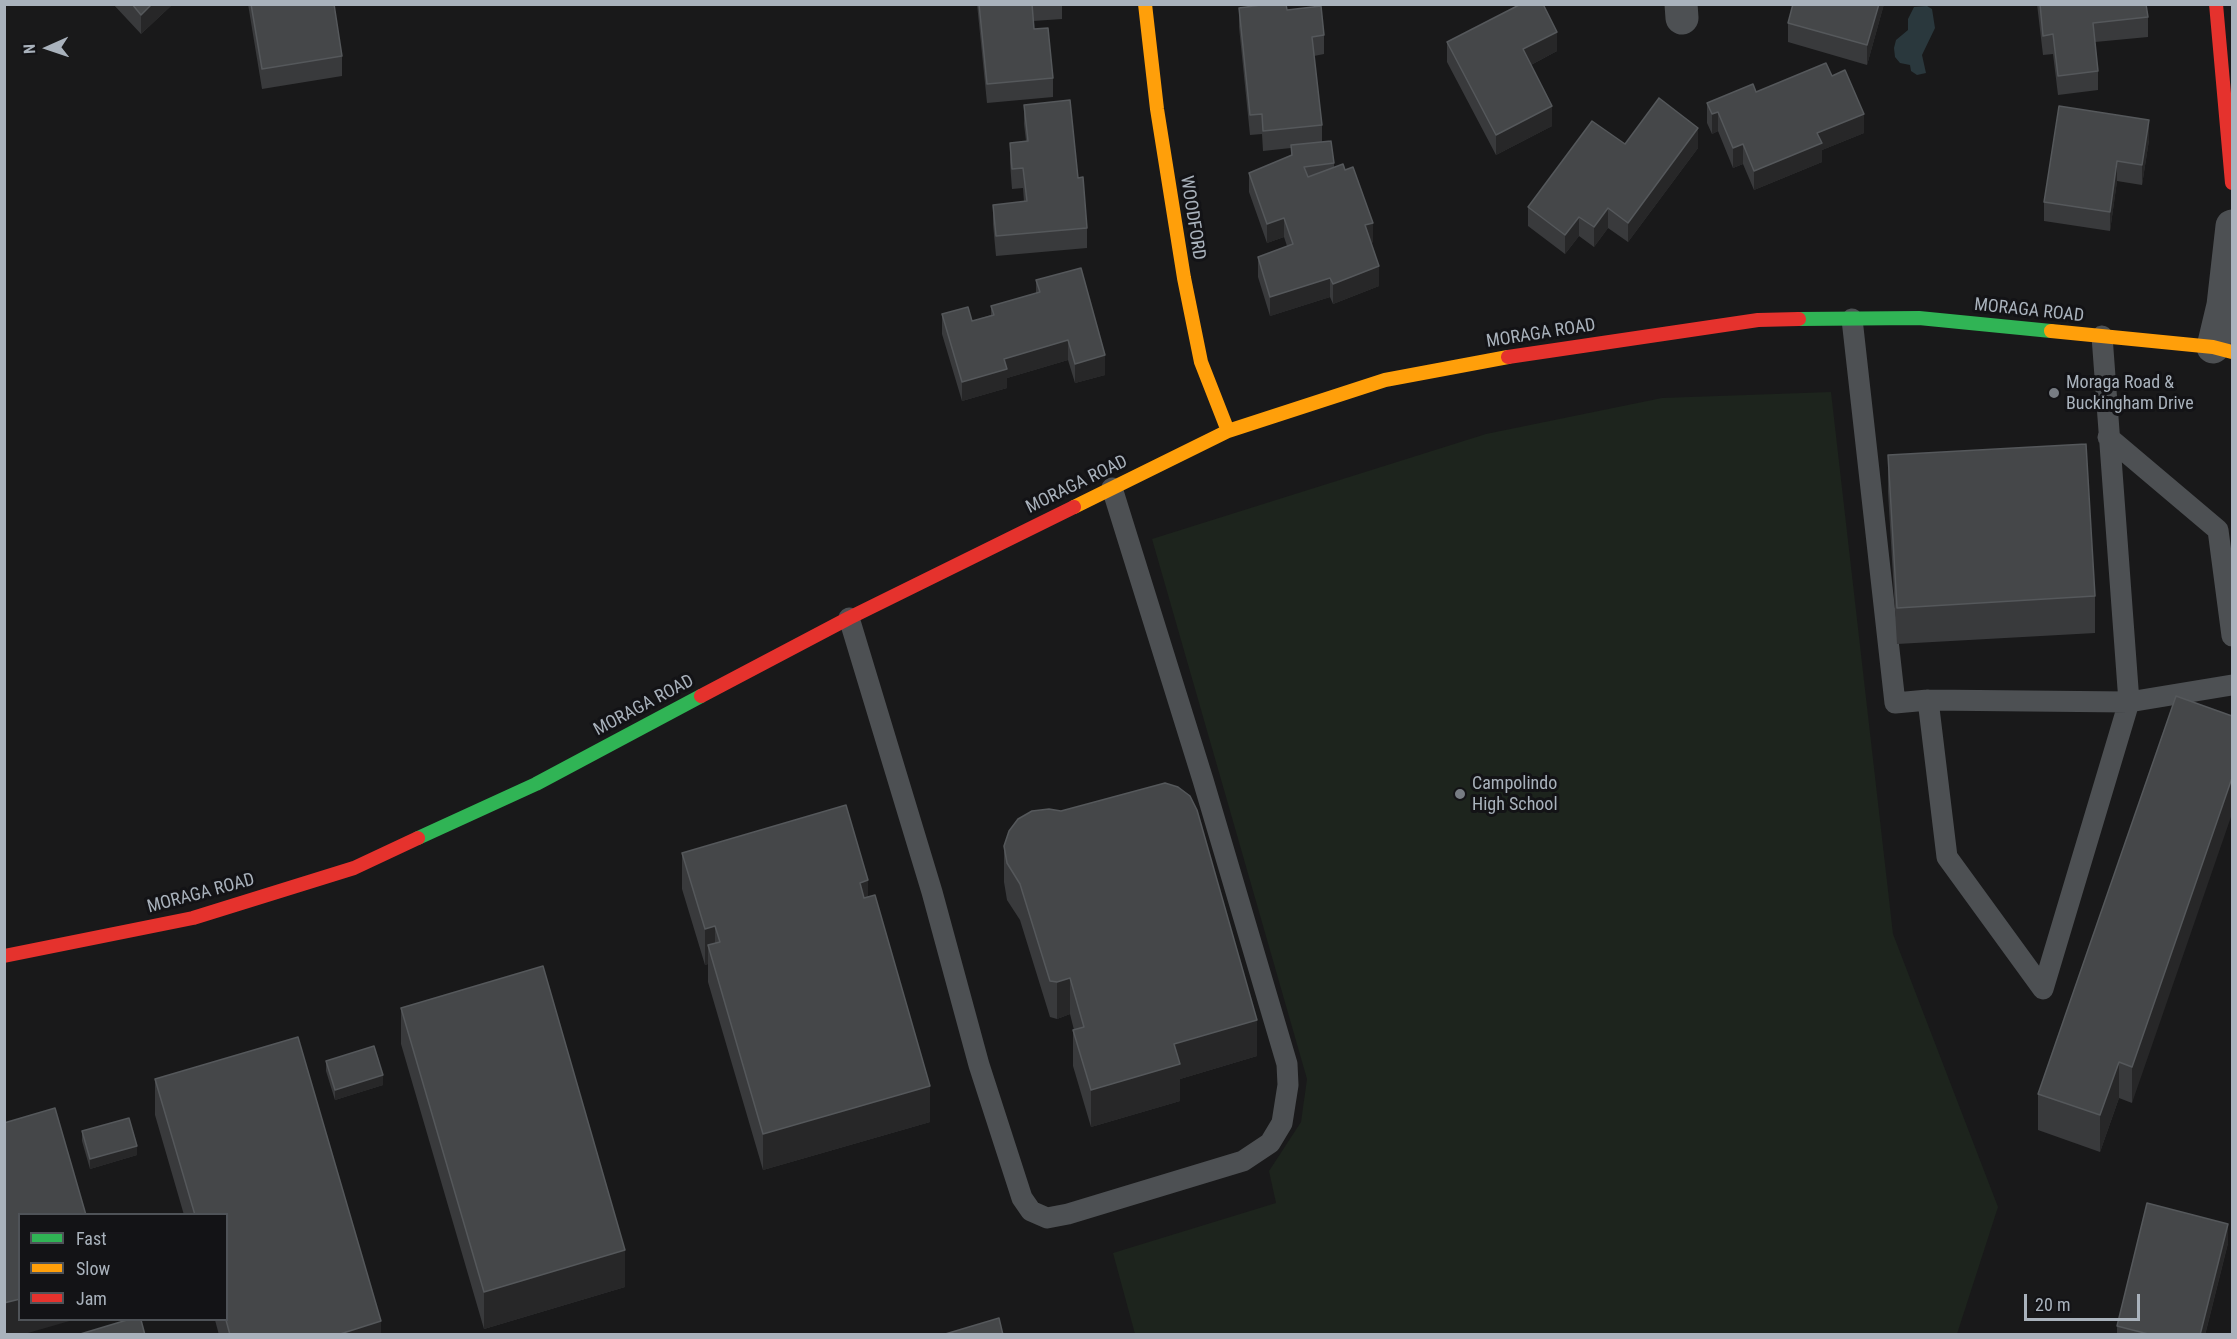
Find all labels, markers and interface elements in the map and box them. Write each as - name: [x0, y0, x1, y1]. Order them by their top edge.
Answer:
- north arrow: [18, 18, 78, 78]
- text: N: [20, 44, 39, 54]
- street label: WOODFORD: [1175, 174, 1209, 262]
- street label: MORAGA ROAD: [1973, 294, 2085, 328]
- street label: MORAGA ROAD: [1485, 315, 1597, 353]
- place label: Moraga Road & Buckingham Drive: [2066, 372, 2194, 415]
- marker: Moraga Road & Buckingham Drive: [2047, 386, 2061, 400]
- street label: MORAGA ROAD: [1023, 451, 1131, 519]
- street label: MORAGA ROAD: [590, 671, 698, 741]
- place label: Campolindo High School: [1472, 773, 1558, 816]
- marker: Campolindo High School: [1453, 787, 1467, 801]
- street label: MORAGA ROAD: [145, 869, 257, 919]
- legend: [18, 1213, 228, 1321]
- text: Fast: [76, 1228, 107, 1249]
- text: Slow: [76, 1258, 110, 1279]
- scale bar: [2027, 1282, 2142, 1320]
- text: Jam: [76, 1288, 107, 1309]
- text: 20 m: [2035, 1294, 2070, 1315]

